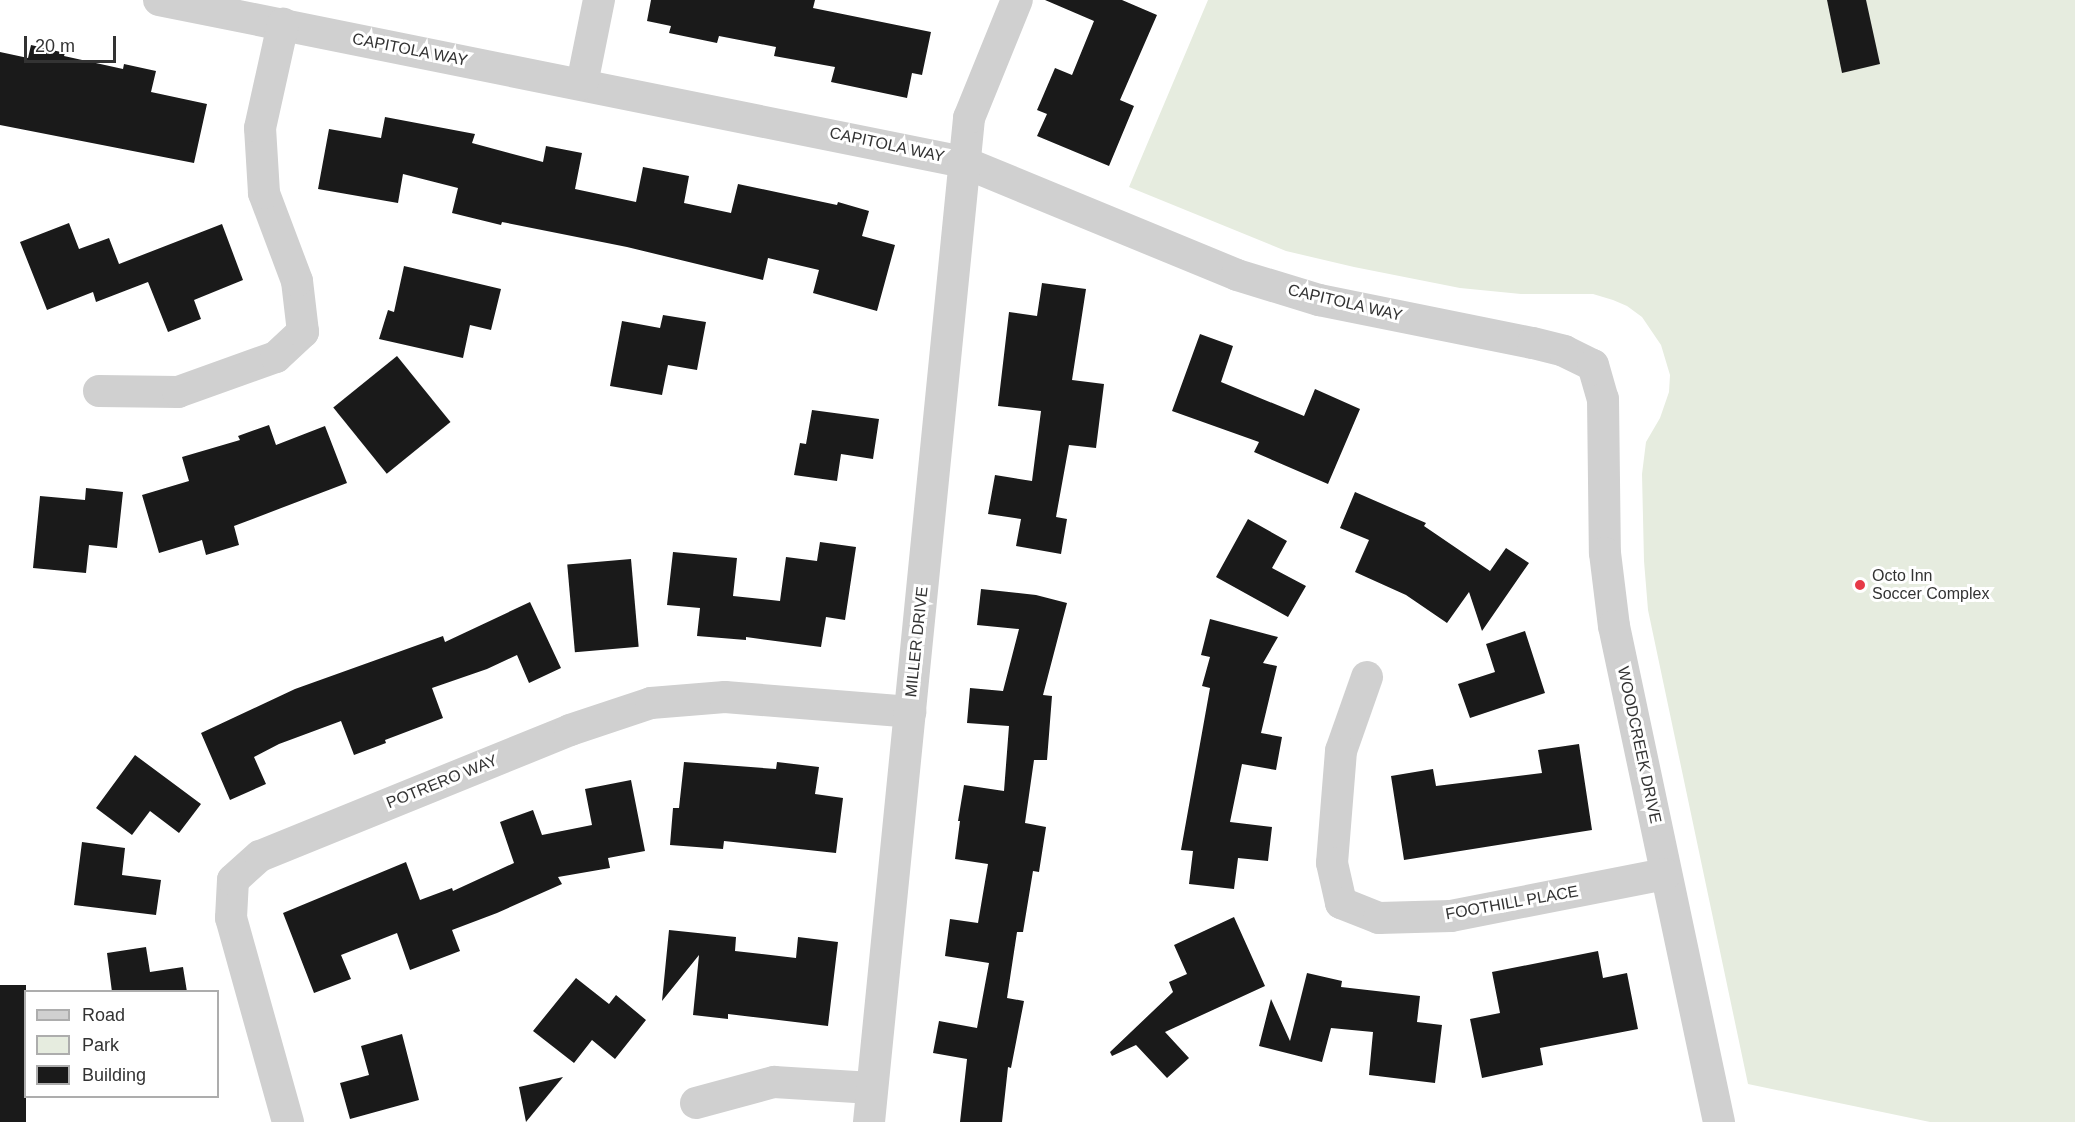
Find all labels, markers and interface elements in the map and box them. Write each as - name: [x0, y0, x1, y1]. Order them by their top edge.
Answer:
- scale bar: [27, 24, 118, 62]
- street label: CAPITOLA WAY: [350, 29, 470, 71]
- text: 20 m: [35, 36, 75, 56]
- street label: CAPITOLA WAY: [827, 123, 947, 167]
- street label: CAPITOLA WAY: [1285, 280, 1405, 326]
- place label: Octo Inn Soccer Complex: [1872, 566, 1989, 604]
- marker: Octo Inn Soccer Complex: [1853, 578, 1867, 592]
- street label: MILLER DRIVE: [902, 586, 932, 698]
- street label: WOODCREEK DRIVE: [1613, 665, 1665, 825]
- street label: POTRERO WAY: [384, 751, 500, 813]
- street label: FOOTHILL PLACE: [1444, 882, 1580, 924]
- legend: [24, 990, 219, 1098]
- text: Road: [82, 1005, 125, 1025]
- text: Park: [82, 1035, 119, 1055]
- text: Building: [82, 1065, 146, 1085]

